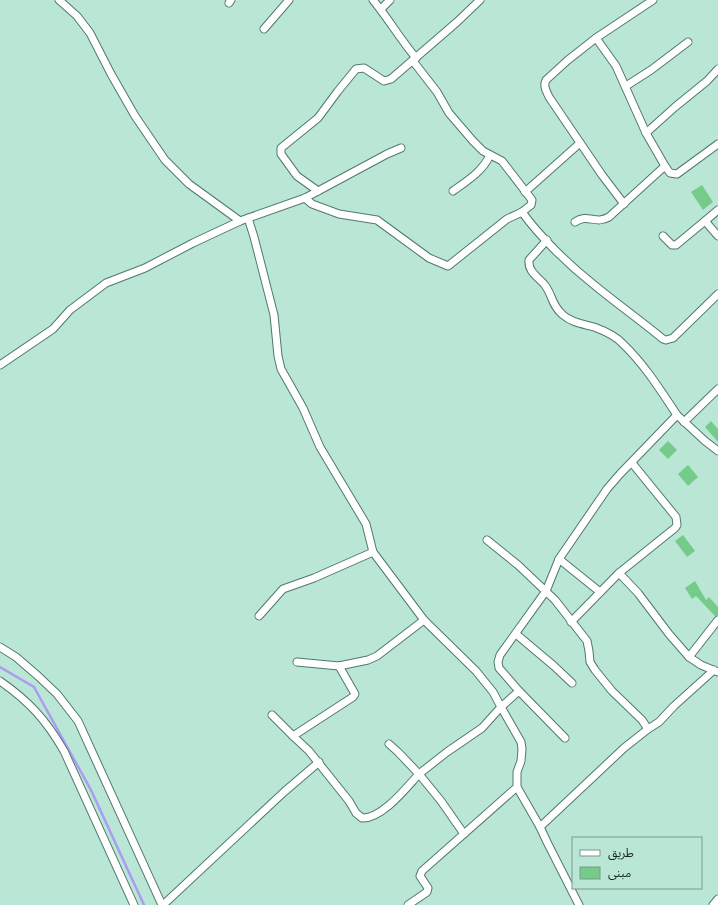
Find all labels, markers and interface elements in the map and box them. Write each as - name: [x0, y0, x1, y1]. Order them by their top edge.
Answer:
- legend: [572, 837, 702, 889]
- text: طريق: [608, 845, 634, 861]
- text: مبنى: [608, 865, 631, 880]

